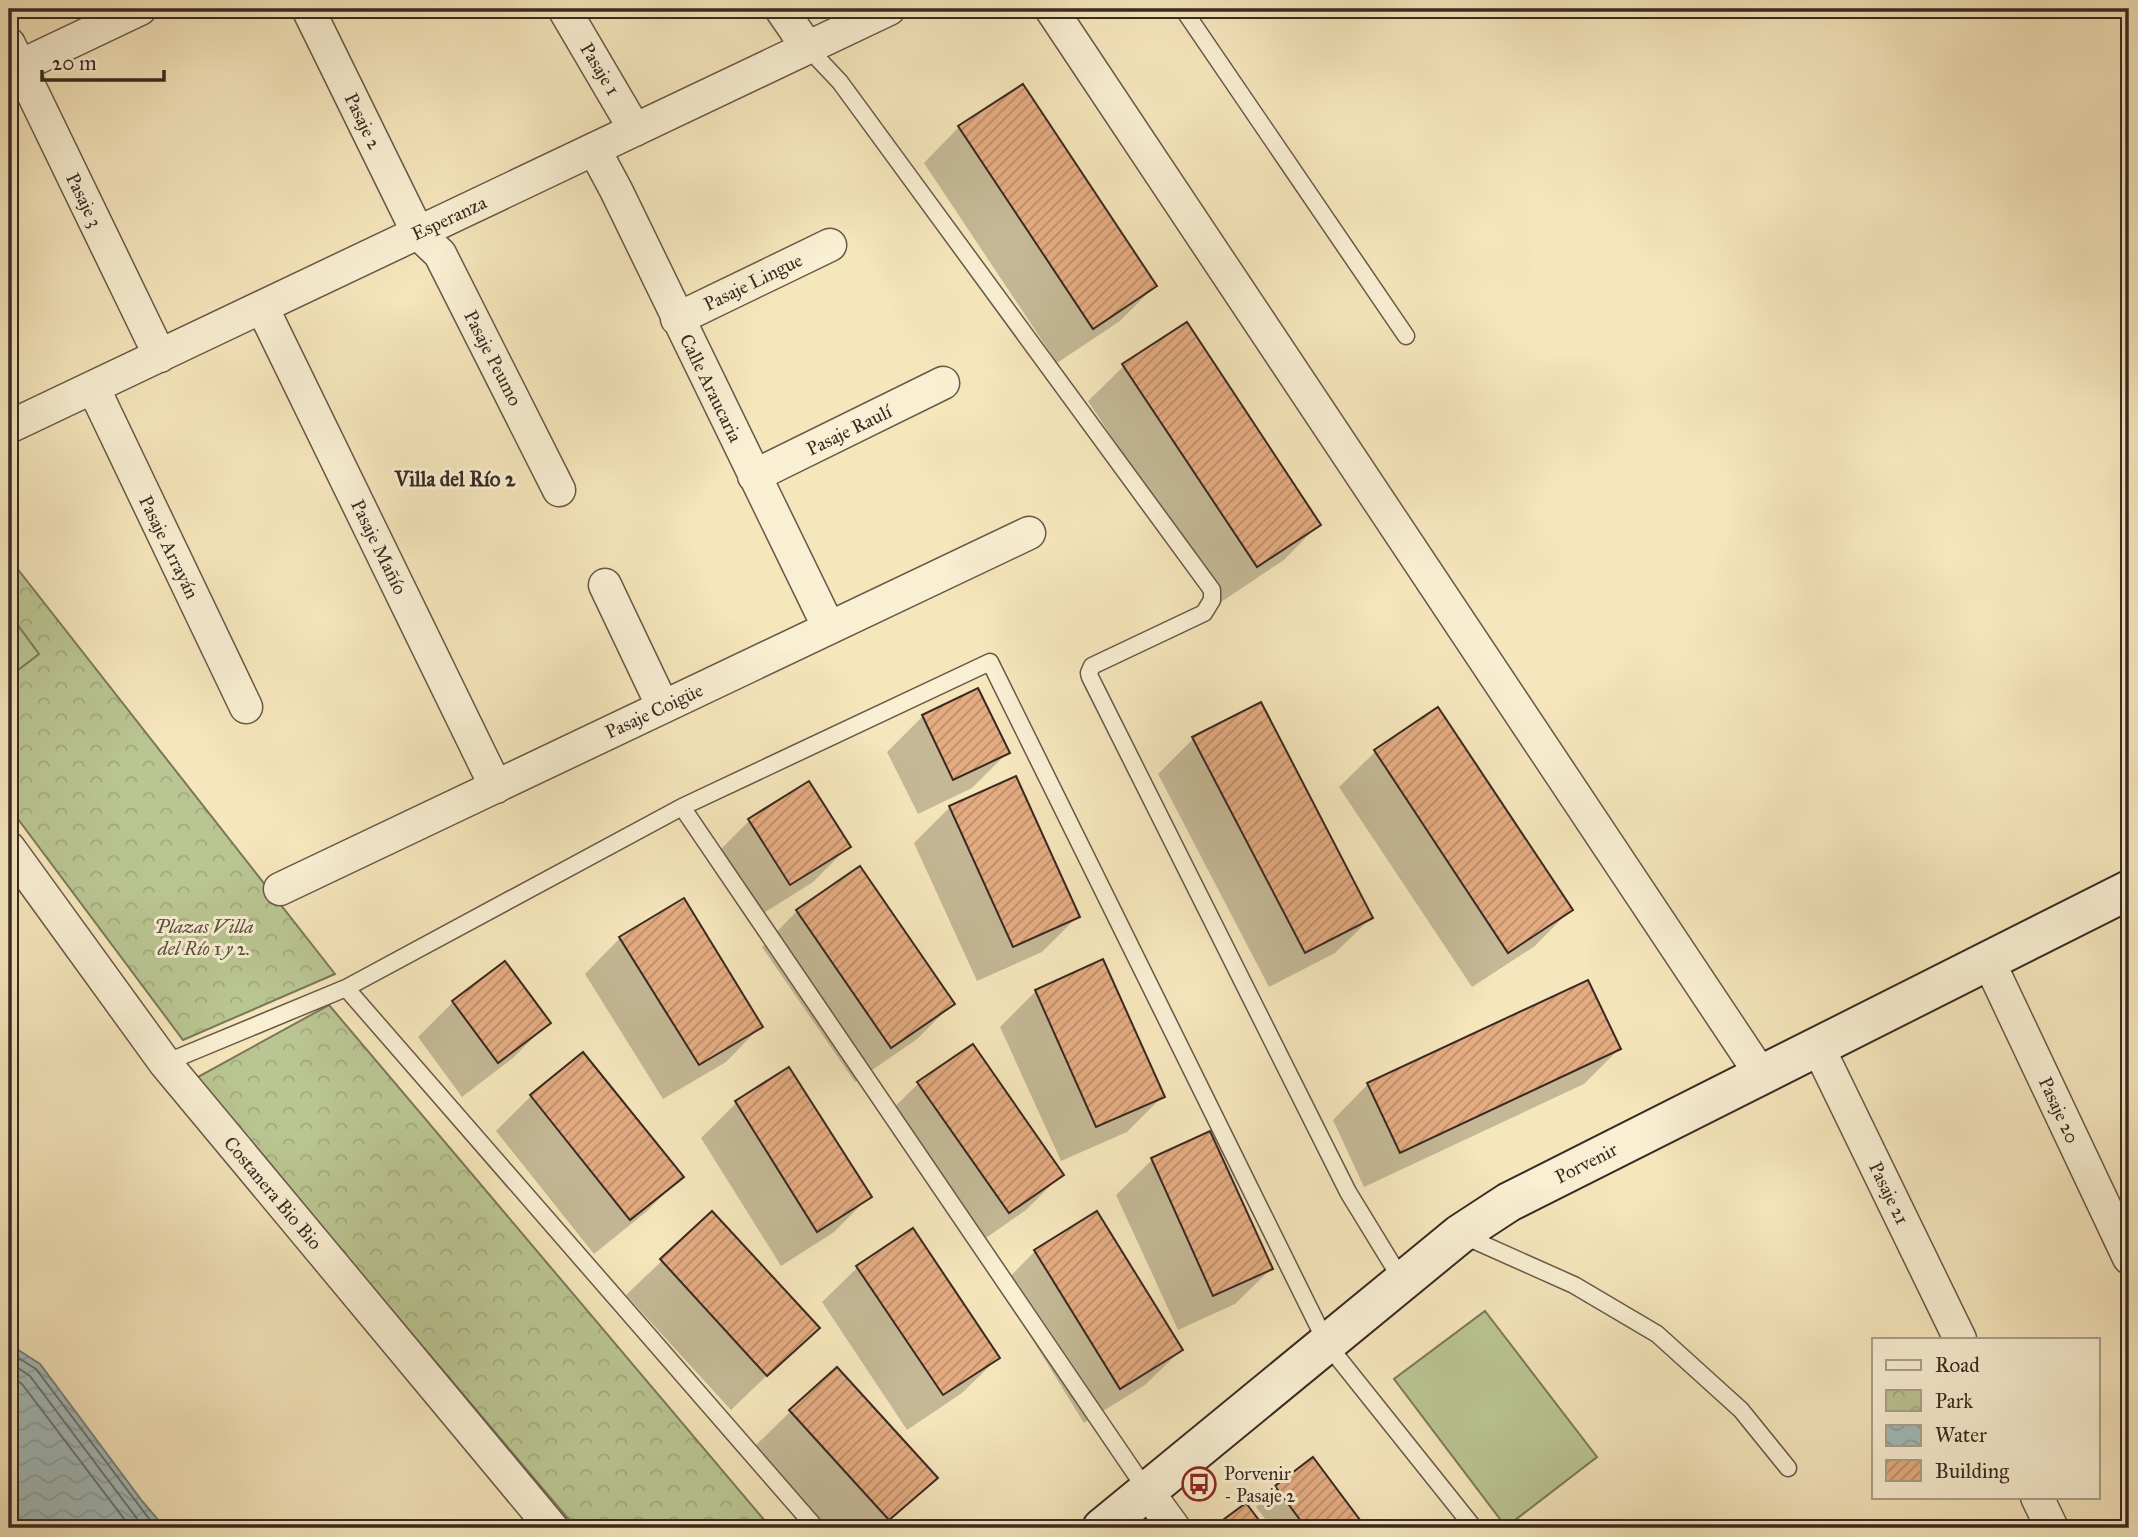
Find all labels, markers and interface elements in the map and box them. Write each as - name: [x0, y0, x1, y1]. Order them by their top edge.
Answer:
- scale bar: [42, 38, 164, 82]
- street label: Pasaje 1: [575, 38, 625, 100]
- text: 20 m: [52, 50, 97, 76]
- street label: Pasaje 2: [340, 89, 387, 153]
- street label: Pasaje 3: [61, 169, 107, 231]
- street label: Esperanza: [408, 190, 491, 245]
- street label: Pasaje Lingue: [700, 248, 807, 317]
- street label: Pasaje Peumo: [459, 306, 527, 410]
- street label: Calle Araucaria: [675, 330, 748, 447]
- street label: Pasaje Raulí: [803, 399, 896, 461]
- district label: Villa del Río 2: [394, 466, 516, 492]
- street label: Pasaje Arrayán: [134, 492, 204, 602]
- street label: Pasaje Mañío: [346, 496, 412, 599]
- street label: Pasaje Coigüe: [601, 678, 707, 745]
- park label: Plazas Villa del Río 1 y 2.: [155, 915, 253, 960]
- street label: Pasaje 20: [2034, 1073, 2084, 1147]
- street label: Costanera Bio Bio: [219, 1132, 327, 1254]
- street label: Porvenir: [1551, 1137, 1622, 1188]
- street label: Pasaje 21: [1864, 1158, 1914, 1228]
- legend: [1872, 1338, 2100, 1498]
- text: Road: [1935, 1352, 1980, 1378]
- text: Park: [1935, 1388, 1973, 1414]
- text: Water: [1935, 1422, 1987, 1448]
- text: Building: [1935, 1458, 2009, 1484]
- place label: Porvenir - Pasaje 2: [1224, 1462, 1296, 1507]
- bus stop icon: Porvenir - Pasaje 2: [1180, 1465, 1218, 1503]

